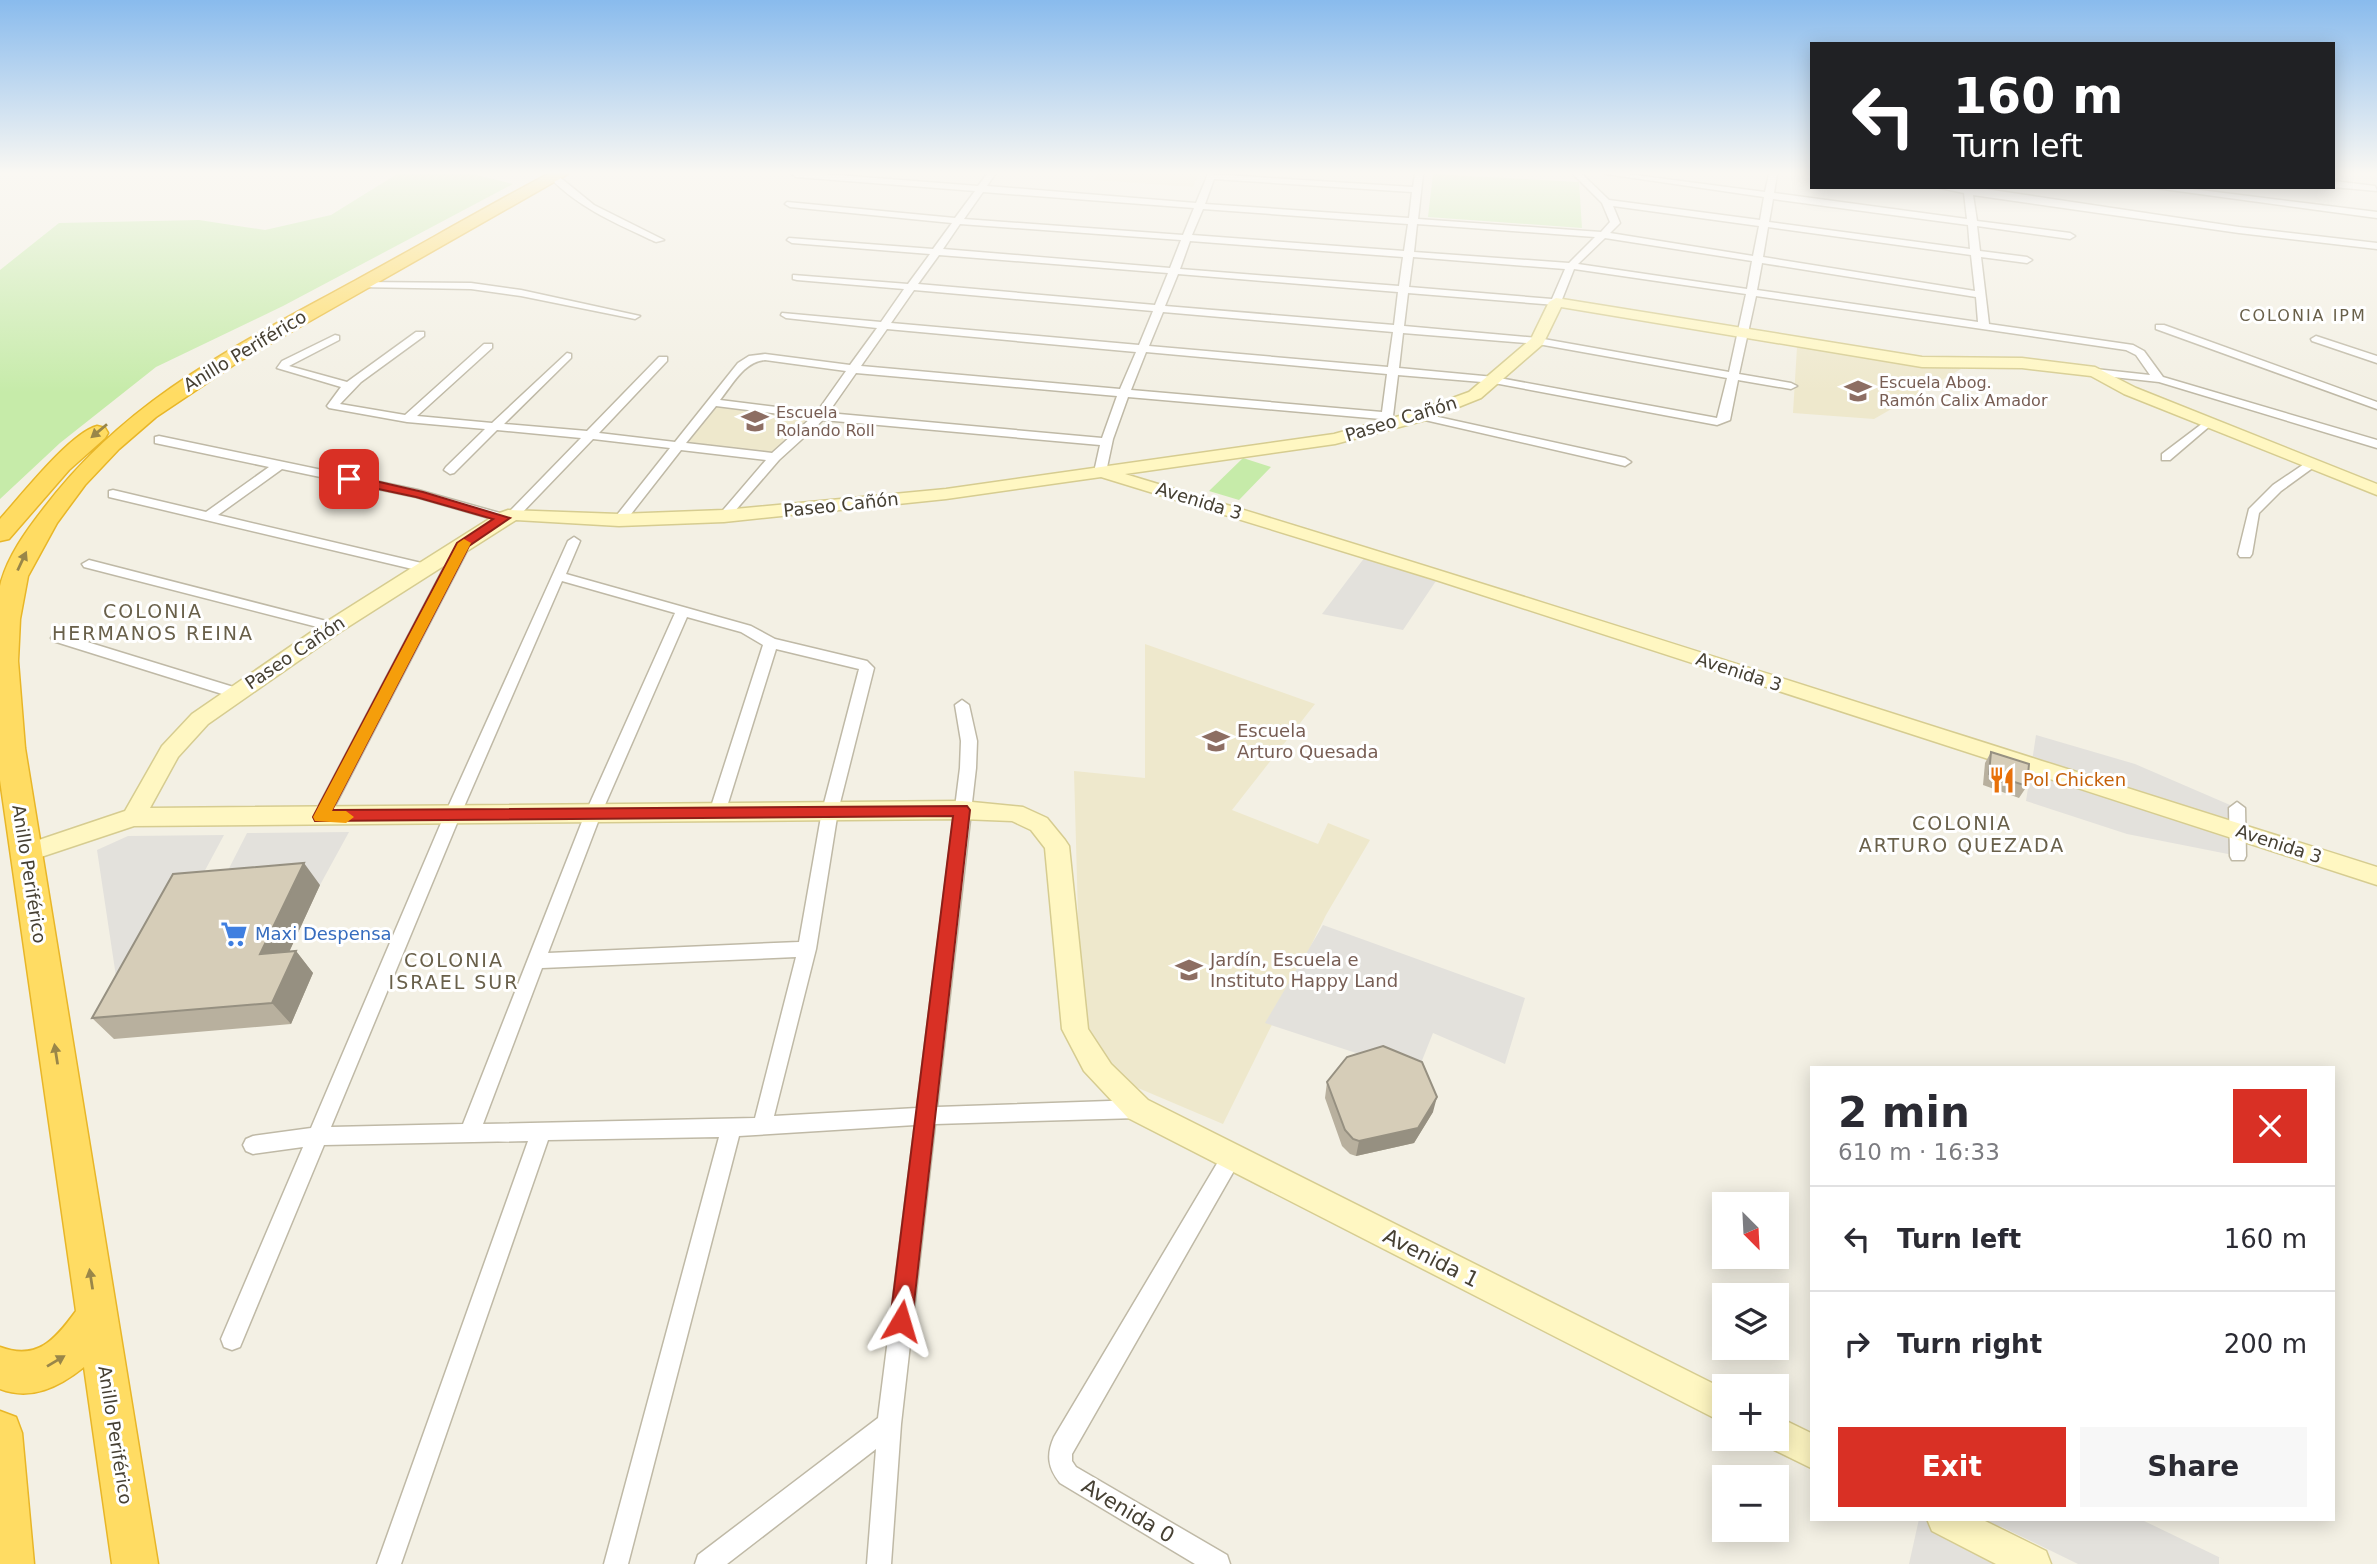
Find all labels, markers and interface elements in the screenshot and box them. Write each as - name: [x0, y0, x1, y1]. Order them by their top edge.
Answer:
- text: 160 m: [1953, 68, 2123, 125]
- icon: left: [1838, 70, 1929, 161]
- text: Turn left: [1953, 127, 2083, 165]
- street label: Anillo Periférico: [179, 306, 310, 396]
- district label: COLONIA IPM: [2239, 306, 2367, 325]
- place label: Escuela Abog. Ramón Calix Amador: [1879, 373, 2048, 410]
- school or university icon: Escuela Abog. Ramón Calix Amador: [1843, 376, 1873, 406]
- street label: Paseo Cañón: [1342, 392, 1459, 445]
- place label: Escuela Rolando Roll: [776, 403, 875, 440]
- school or university icon: Escuela Rolando Roll: [740, 406, 770, 436]
- one-way arrow: [90, 424, 108, 439]
- pin: [319, 449, 379, 509]
- icon: arrive: [330, 460, 368, 498]
- street label: Avenida 3: [1154, 477, 1245, 524]
- street label: Paseo Cañón: [782, 488, 900, 521]
- one-way arrow: [16, 551, 28, 571]
- district label: COLONIA HERMANOS REINA: [52, 600, 254, 644]
- street label: Paseo Cañón: [241, 612, 349, 694]
- street label: Avenida 3: [1694, 648, 1785, 695]
- place label: Escuela Arturo Quesada: [1237, 720, 1378, 762]
- school or university icon: Escuela Arturo Quesada: [1201, 726, 1231, 756]
- restaurant icon: Pol Chicken: [1987, 765, 2017, 795]
- place label: Pol Chicken: [2023, 769, 2126, 790]
- street label: Anillo Periférico: [8, 803, 51, 945]
- district label: COLONIA ARTURO QUEZADA: [1859, 812, 2065, 856]
- street label: Avenida 3: [2234, 820, 2325, 867]
- supermarket icon: Maxi Despensa: [219, 919, 249, 949]
- place label: Maxi Despensa: [255, 923, 392, 944]
- district label: COLONIA ISRAEL SUR: [389, 949, 519, 993]
- place label: Jardín, Escuela e Instituto Happy Land: [1209, 949, 1398, 991]
- school or university icon: Jardín, Escuela e Instituto Happy Land: [1174, 955, 1204, 985]
- one-way arrow: [51, 1043, 62, 1065]
- text: 2 min: [1838, 1088, 1970, 1137]
- button: close: [2233, 1089, 2307, 1163]
- text: 610 m · 16:33: [1838, 1139, 2000, 1165]
- north arrow: [1712, 1192, 1788, 1269]
- map controls: [1712, 1192, 1789, 1542]
- icon: left: [1838, 1220, 1876, 1258]
- street label: Avenida 1: [1379, 1224, 1483, 1292]
- text: Turn left: [1897, 1224, 2021, 1254]
- text: 160 m: [2224, 1224, 2307, 1254]
- one-way arrow: [85, 1268, 96, 1290]
- button: layers: [1712, 1283, 1789, 1360]
- position arrow: [864, 1284, 938, 1358]
- icon: right: [1838, 1325, 1876, 1363]
- text: Turn right: [1897, 1329, 2042, 1359]
- text: 200 m: [2224, 1329, 2307, 1359]
- one-way arrow: [47, 1354, 66, 1367]
- street label: Anillo Periférico: [94, 1364, 137, 1506]
- button: +: [1712, 1374, 1789, 1451]
- button: Exit: [1838, 1427, 2066, 1507]
- button: Share: [2080, 1427, 2307, 1507]
- button: −: [1712, 1465, 1789, 1542]
- street label: Avenida 0: [1077, 1474, 1179, 1548]

